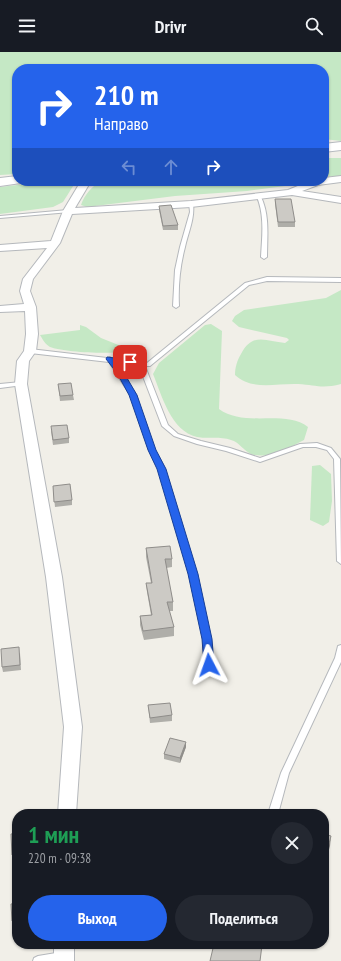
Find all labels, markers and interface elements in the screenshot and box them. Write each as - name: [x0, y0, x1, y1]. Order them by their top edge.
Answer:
- icon: menu: [16, 15, 38, 37]
- text: Drivr: [155, 15, 186, 38]
- icon: search: [303, 15, 325, 37]
- text: 210 m: [94, 76, 158, 113]
- icon: right: [28, 80, 80, 132]
- text: Направо: [94, 112, 149, 135]
- icon: left: [118, 156, 140, 178]
- icon: ahead: [160, 156, 182, 178]
- icon: right: [202, 156, 224, 178]
- pin: [113, 345, 147, 379]
- icon: arrive: [119, 351, 141, 373]
- position arrow: [188, 644, 230, 686]
- text: 1 мин: [28, 819, 79, 850]
- button: close: [271, 822, 313, 864]
- text: 220 m · 09:38: [28, 850, 91, 867]
- button: Выход: [28, 895, 167, 941]
- button: Поделиться: [175, 895, 313, 941]

